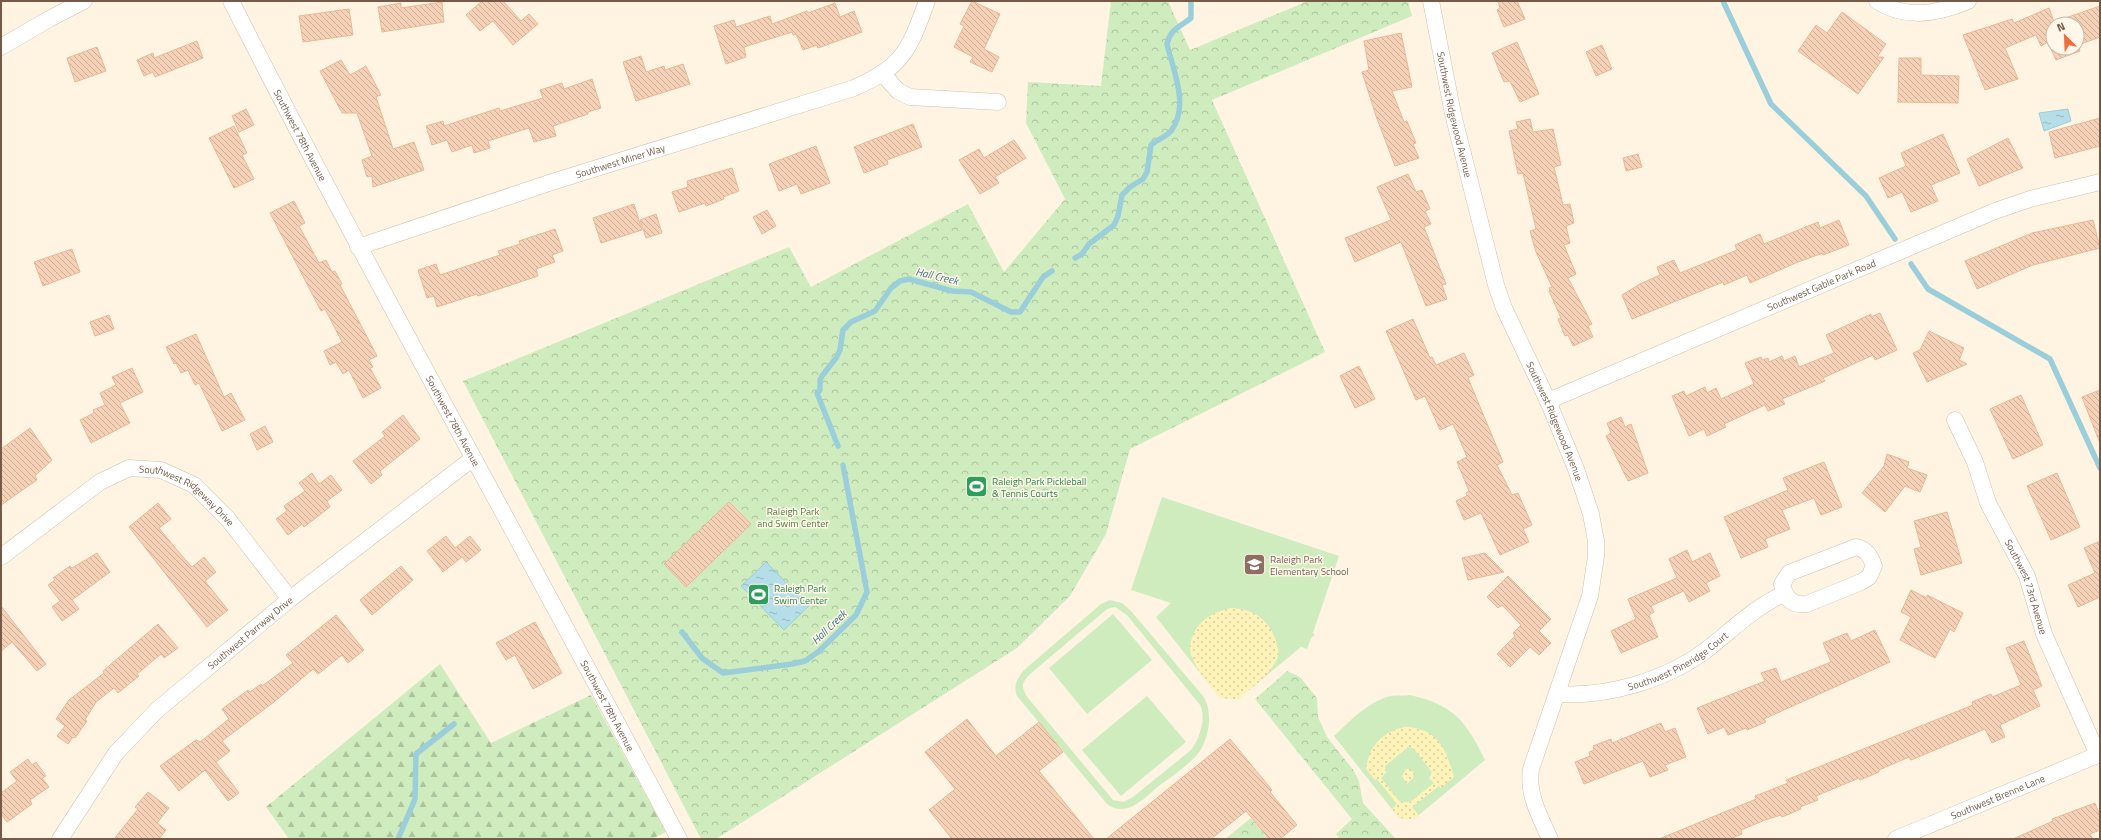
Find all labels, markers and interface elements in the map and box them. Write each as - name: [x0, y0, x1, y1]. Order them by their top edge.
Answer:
- north arrow: [2045, 16, 2085, 56]
- text: N: [2054, 18, 2068, 36]
- street label: Southwest Ridgewood Avenue: [1434, 50, 1476, 179]
- street label: Southwest 78th Avenue: [270, 87, 330, 184]
- street label: Southwest Miner Way: [573, 140, 667, 182]
- street label: Southwest Gable Park Road: [1765, 255, 1878, 315]
- water label: Hall Creek: [914, 263, 961, 289]
- street label: Southwest Ridgewood Avenue: [1523, 359, 1587, 483]
- street label: Southwest 78th Avenue: [422, 373, 484, 469]
- street label: Southwest Ridgeway Drive: [139, 461, 238, 529]
- sports icon: Raleigh Park Pickleball & Tennis Courts: [964, 474, 990, 500]
- place label: Raleigh Park Pickleball & Tennis Courts: [992, 474, 1086, 501]
- park label: Raleigh Park and Swim Center: [757, 504, 829, 531]
- street label: Southwest 73rd Avenue: [2001, 536, 2051, 636]
- school or university icon: Raleigh Park Elementary School: [1242, 552, 1268, 578]
- place label: Raleigh Park Elementary School: [1270, 552, 1349, 579]
- sports icon: Raleigh Park Swim Center: [745, 581, 771, 607]
- place label: Raleigh Park Swim Center: [774, 581, 828, 608]
- street label: Southwest Parrway Drive: [204, 592, 296, 673]
- water label: Hall Creek: [808, 605, 851, 648]
- street label: Southwest Pineridge Court: [1626, 628, 1731, 694]
- street label: Southwest 78th Avenue: [577, 657, 638, 754]
- street label: Southwest Brenne Lane: [1948, 770, 2047, 823]

